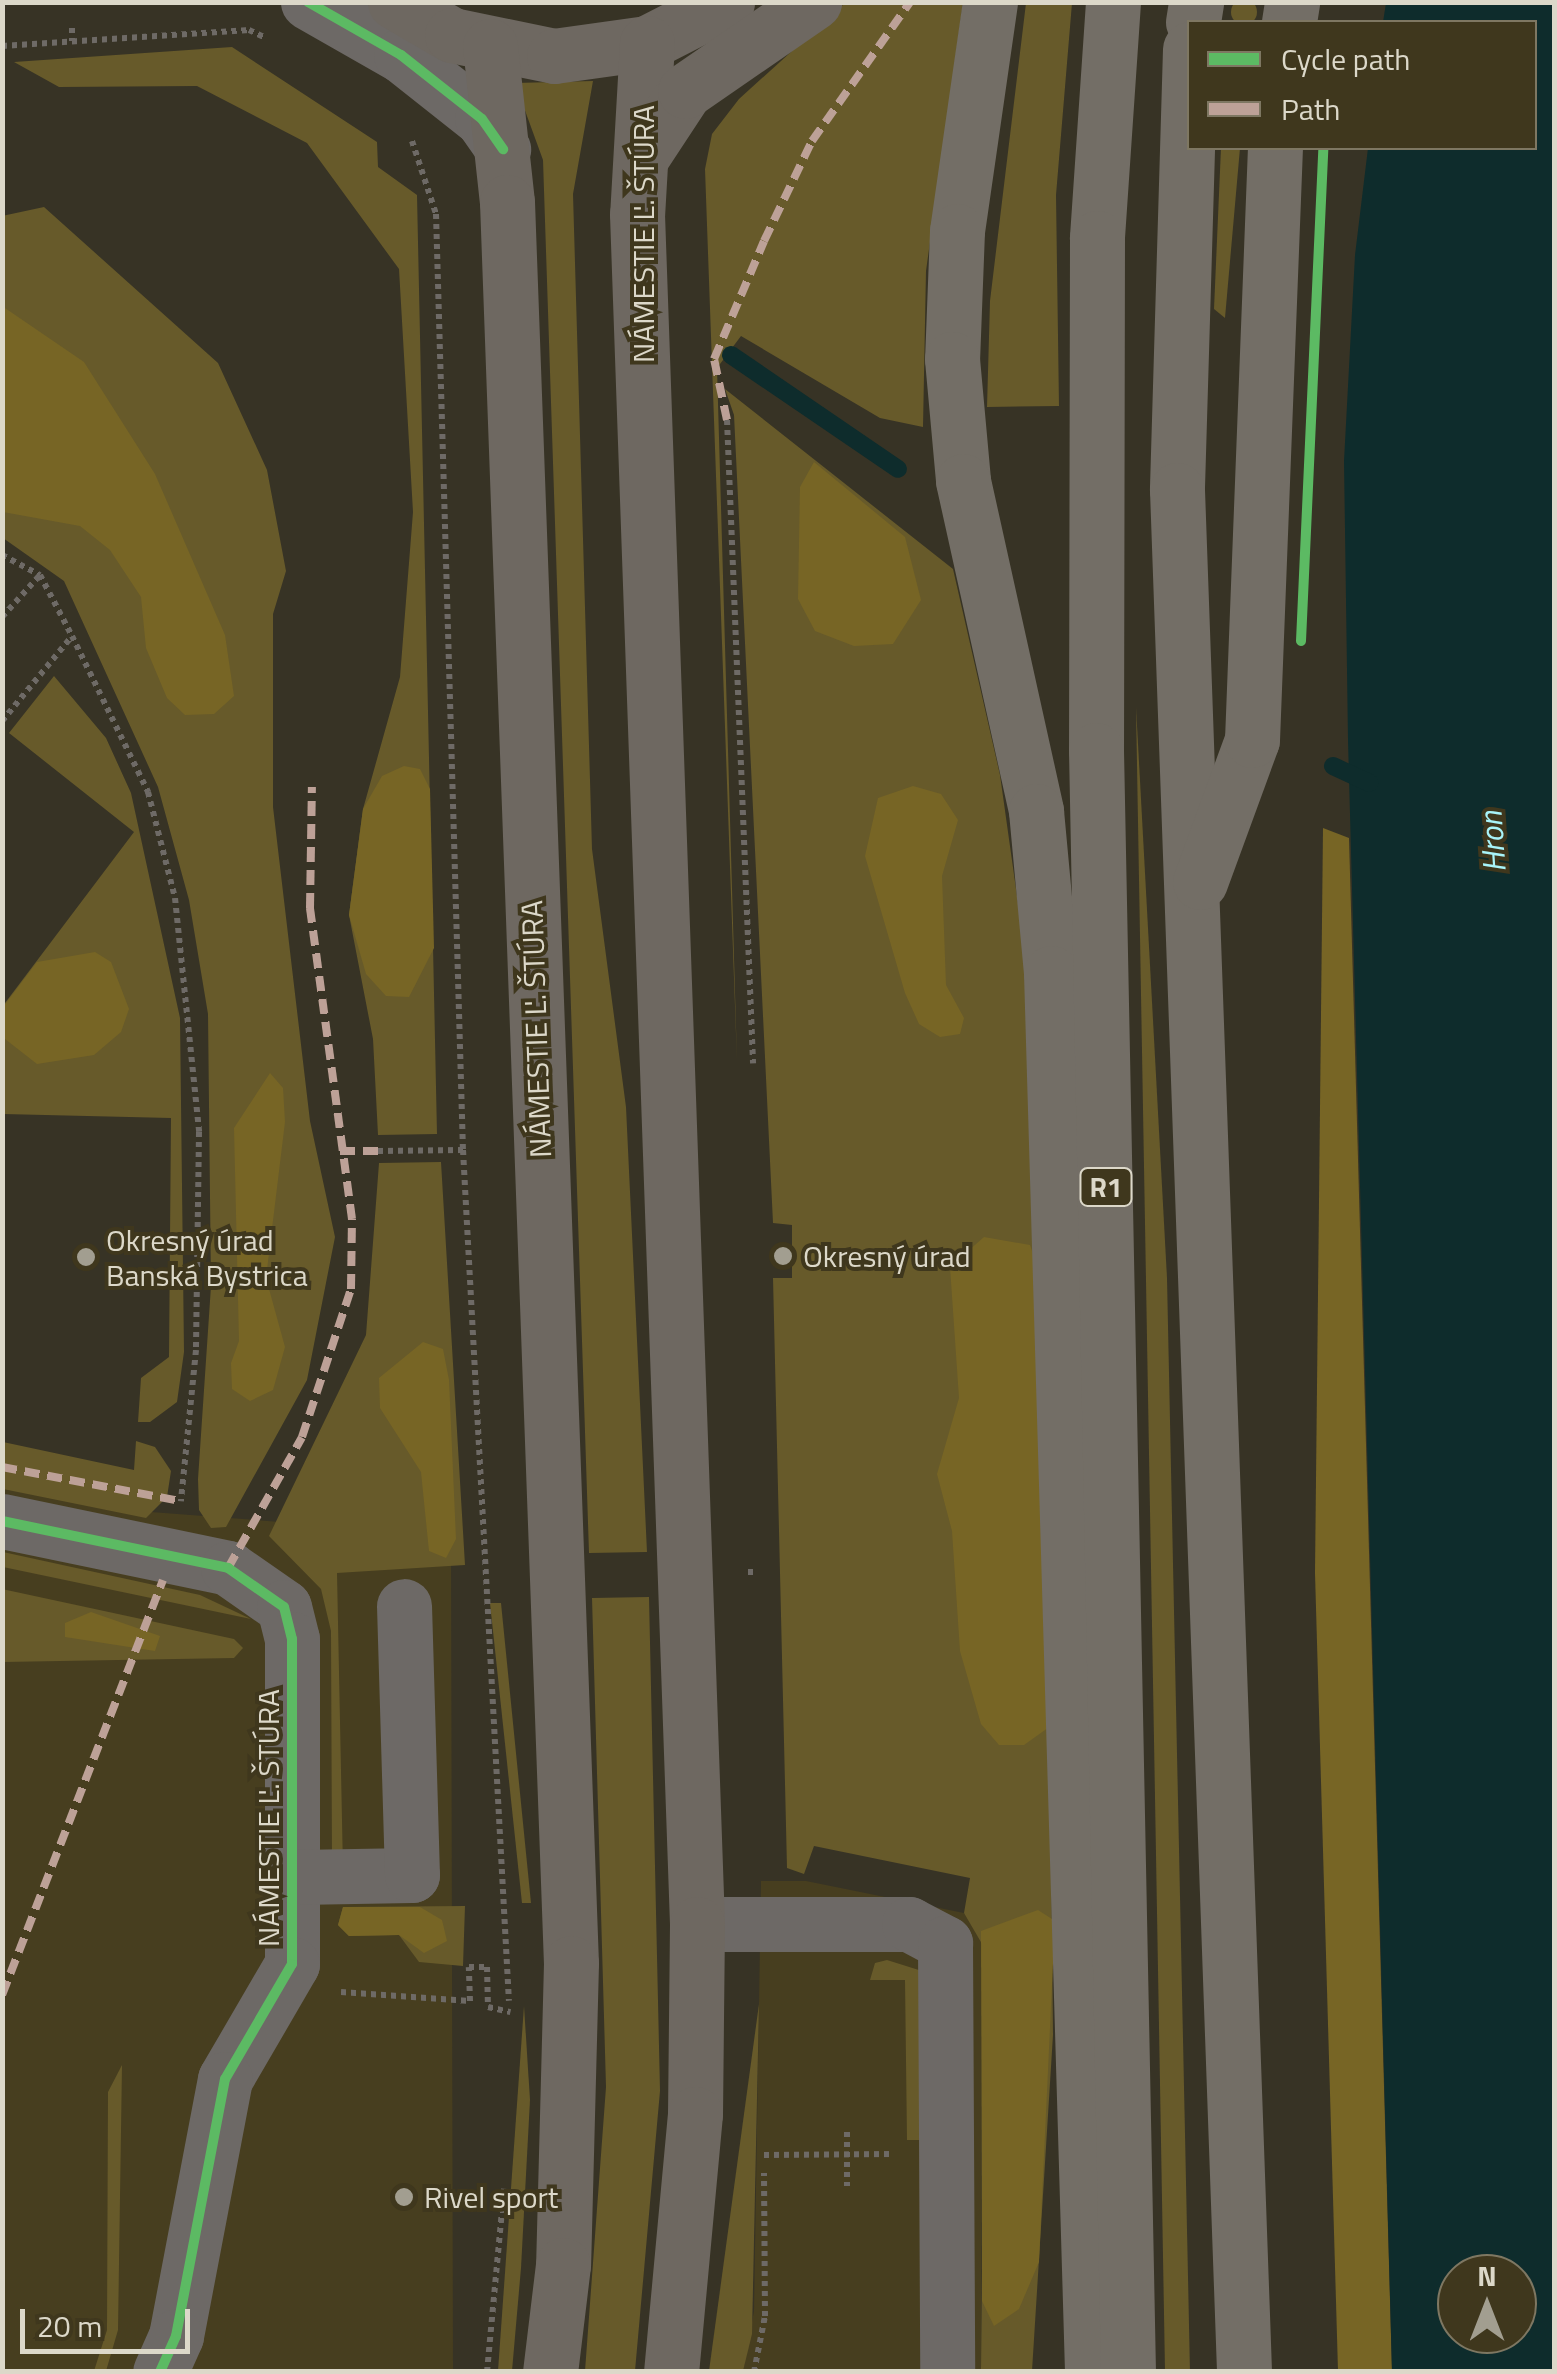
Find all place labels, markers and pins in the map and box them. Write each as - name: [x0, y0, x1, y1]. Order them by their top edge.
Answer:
- place label: Okresný úrad Banská Bystrica: [106, 1222, 308, 1292]
- place label: Okresný úrad: [803, 1238, 971, 1274]
- marker: Okresný úrad: [772, 1245, 794, 1267]
- marker: Okresný úrad Banská Bystrica: [75, 1246, 97, 1268]
- place label: Rivel sport: [424, 2179, 558, 2215]
- marker: Rivel sport: [393, 2186, 415, 2208]

